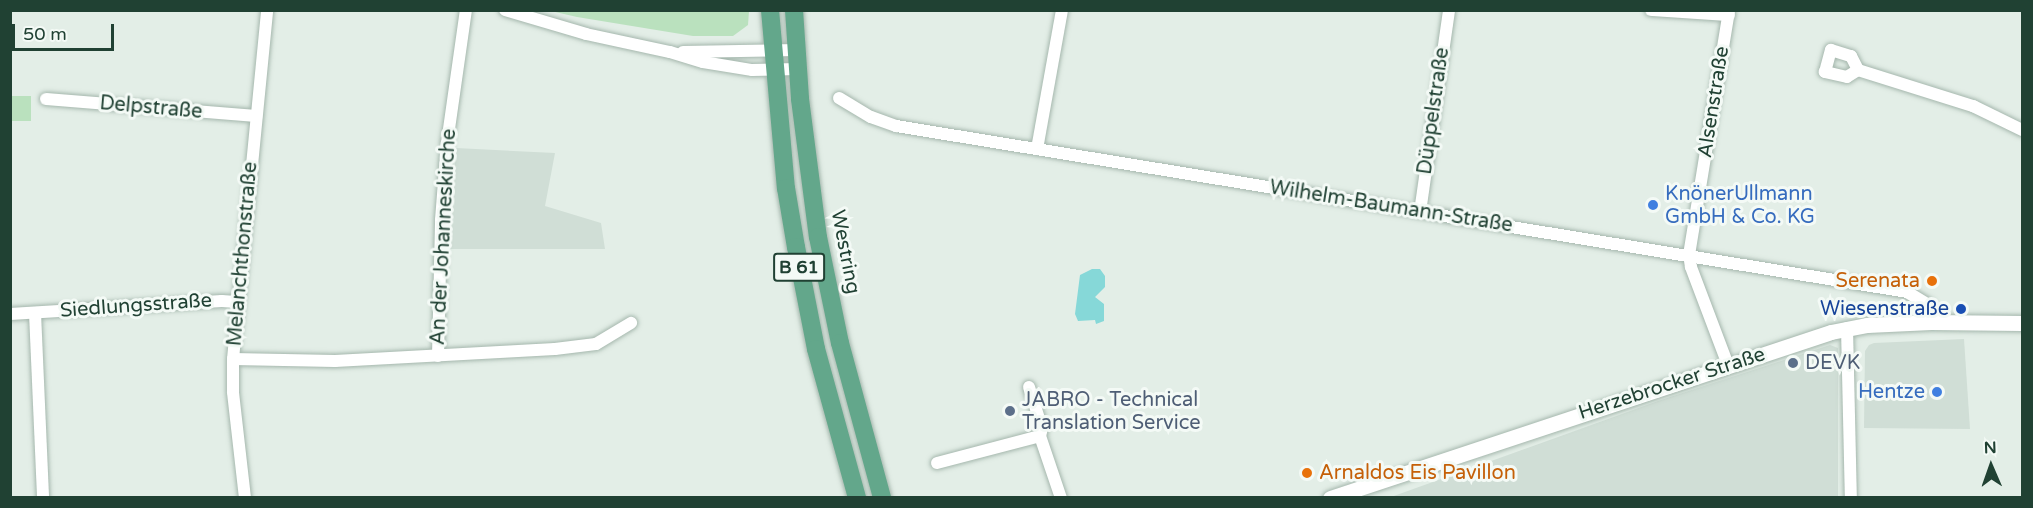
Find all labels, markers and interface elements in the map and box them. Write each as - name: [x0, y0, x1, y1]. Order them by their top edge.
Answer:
- scale bar: [15, 12, 117, 50]
- text: 50 m: [23, 23, 67, 45]
- street label: Alsenstraße: [1693, 45, 1735, 159]
- street label: Düppelstraße: [1413, 46, 1455, 176]
- street label: Delpstraße: [99, 92, 203, 124]
- street label: An der Johanneskirche: [426, 128, 462, 346]
- street label: Melanchthonstraße: [223, 161, 263, 347]
- street label: Wilhelm-Baumann-Straße: [1268, 176, 1514, 238]
- place label: KnönerUllmann GmbH & Co. KG: [1665, 182, 1815, 229]
- marker: KnönerUllmann GmbH & Co. KG: [1646, 198, 1660, 212]
- street label: Westring: [825, 208, 865, 296]
- road number: B 61: [772, 252, 826, 282]
- place label: Serenata: [1836, 269, 1920, 293]
- marker: Serenata: [1925, 274, 1939, 288]
- street label: Siedlungsstraße: [59, 289, 213, 323]
- place label: Wiesenstraße: [1820, 297, 1949, 321]
- marker: Wiesenstraße: [1954, 302, 1968, 316]
- street label: Herzebrocker Straße: [1576, 343, 1768, 425]
- place label: DEVK: [1805, 351, 1860, 375]
- marker: DEVK: [1786, 356, 1800, 370]
- place label: Hentze: [1858, 380, 1925, 404]
- marker: Hentze: [1930, 385, 1944, 399]
- place label: JABRO - Technical Translation Service: [1022, 388, 1201, 435]
- marker: JABRO - Technical Translation Service: [1003, 404, 1017, 418]
- north arrow: [1961, 436, 2021, 496]
- text: N: [1984, 438, 1997, 458]
- place label: Arnaldos Eis Pavillon: [1319, 461, 1516, 485]
- marker: Arnaldos Eis Pavillon: [1300, 466, 1314, 480]

